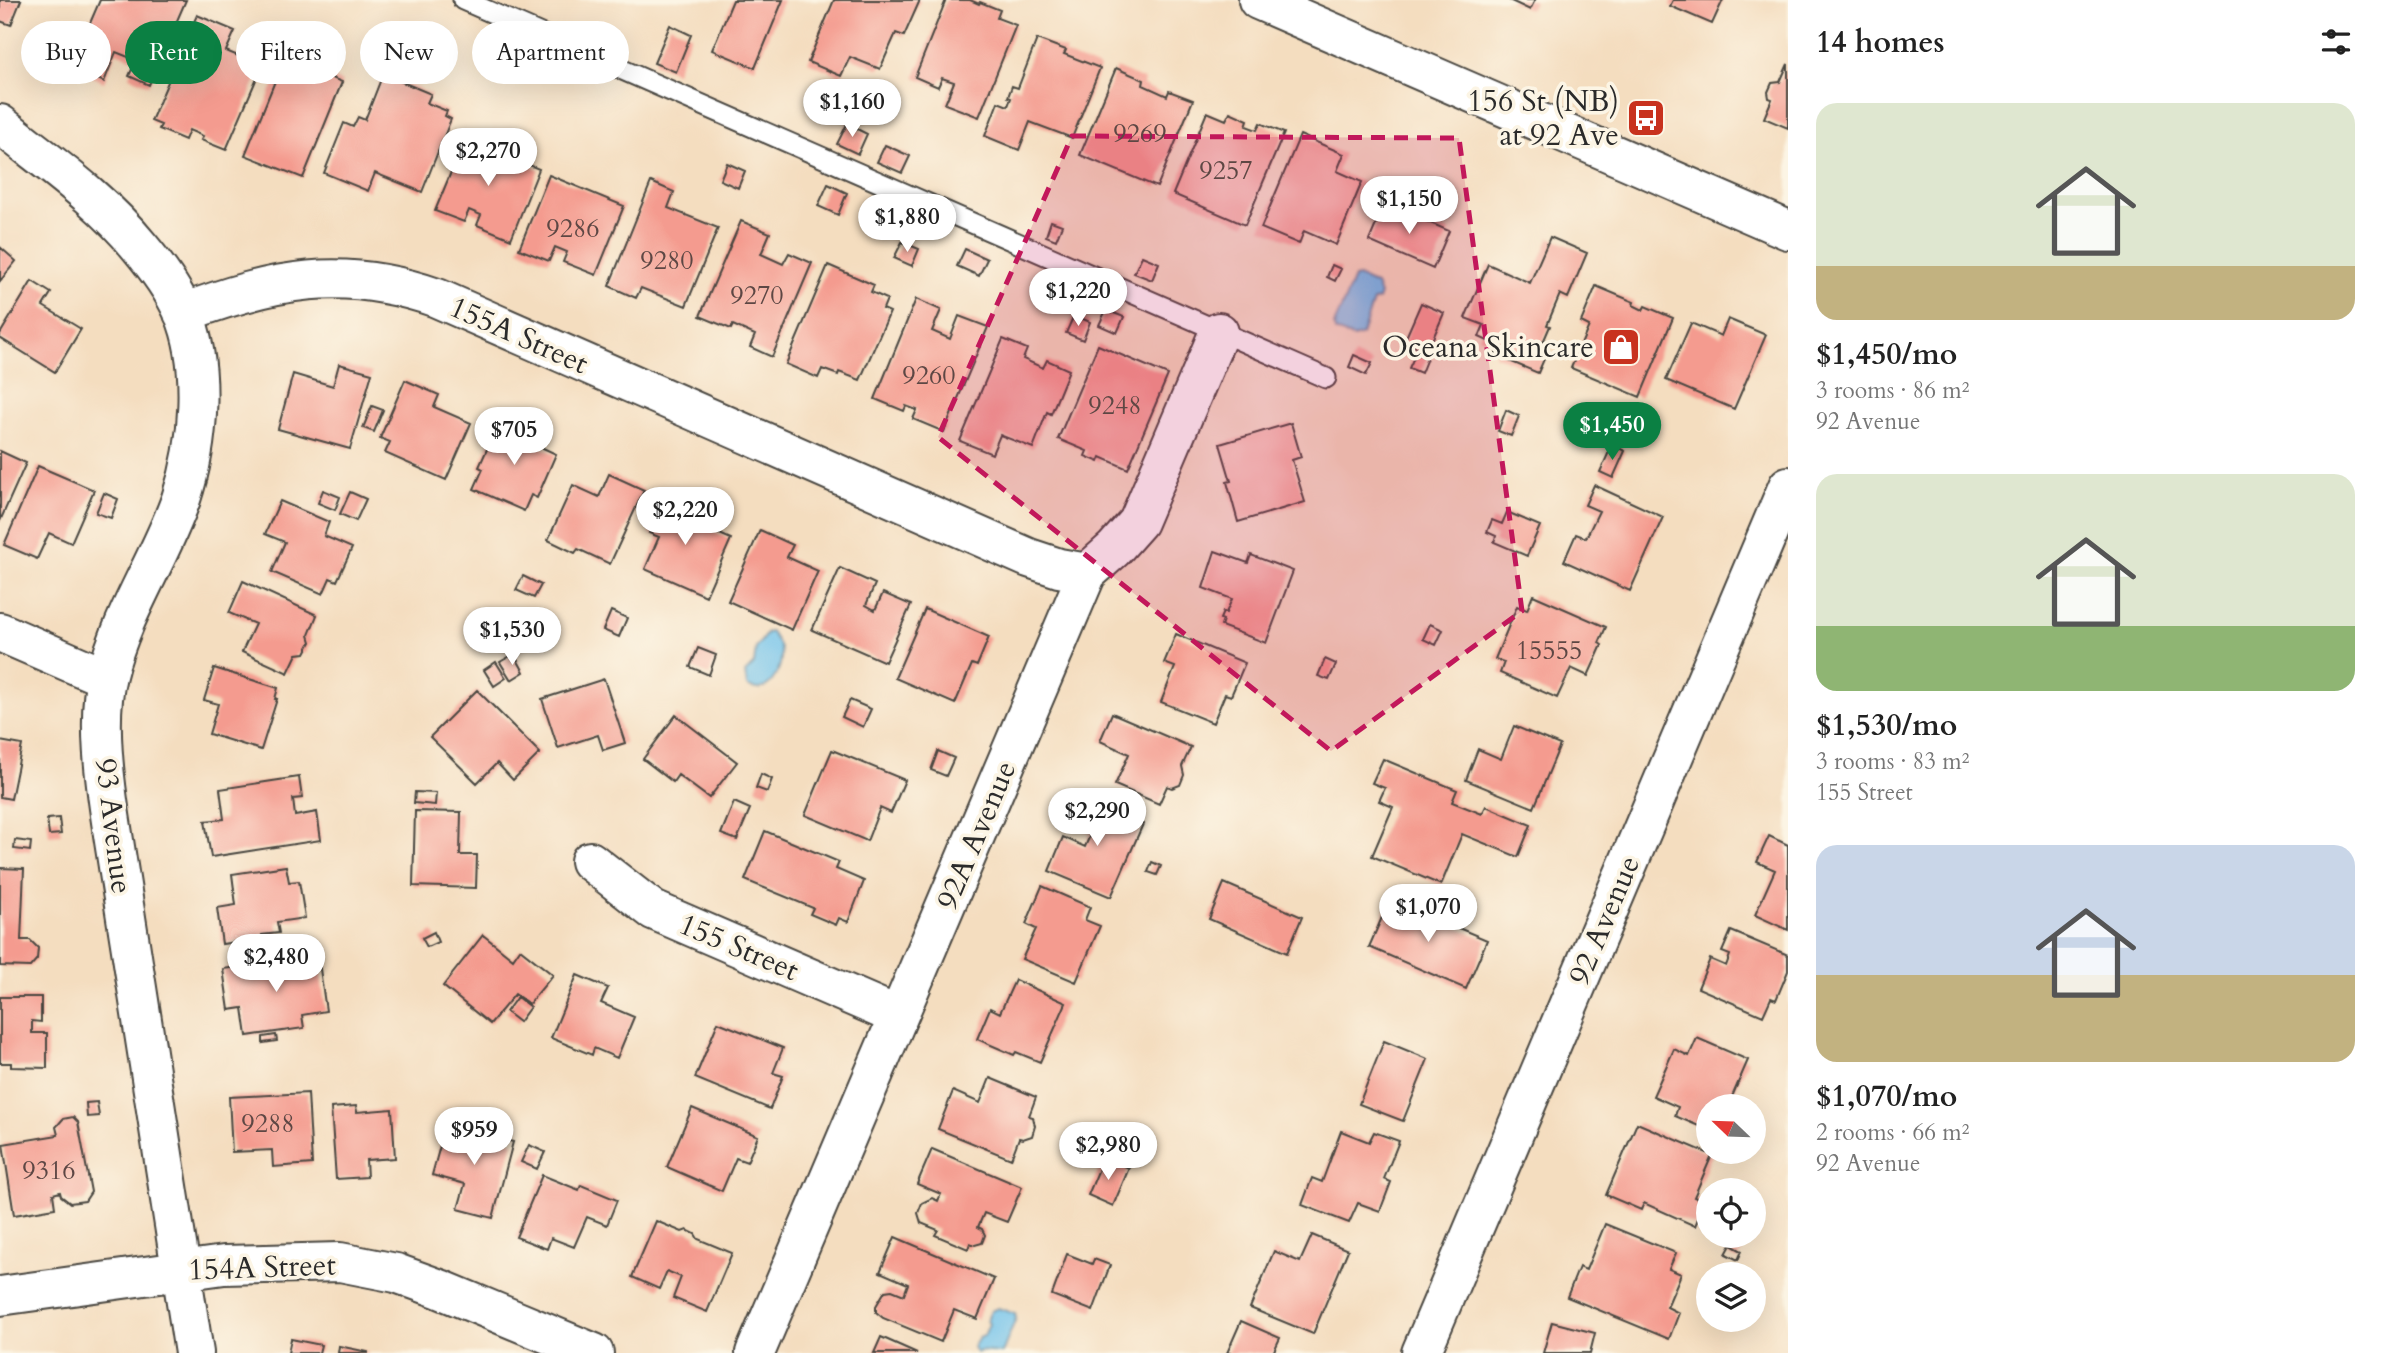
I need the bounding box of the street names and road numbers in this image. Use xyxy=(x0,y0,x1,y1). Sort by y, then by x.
street label: 155A Street xyxy=(443,287,595,384)
street label: 92A Avenue xyxy=(927,755,1026,916)
street label: 93 Avenue xyxy=(85,756,142,896)
street label: 92 Avenue xyxy=(1559,850,1650,991)
street label: 155 Street xyxy=(673,904,805,991)
street label: 154A Street xyxy=(188,1244,337,1291)

